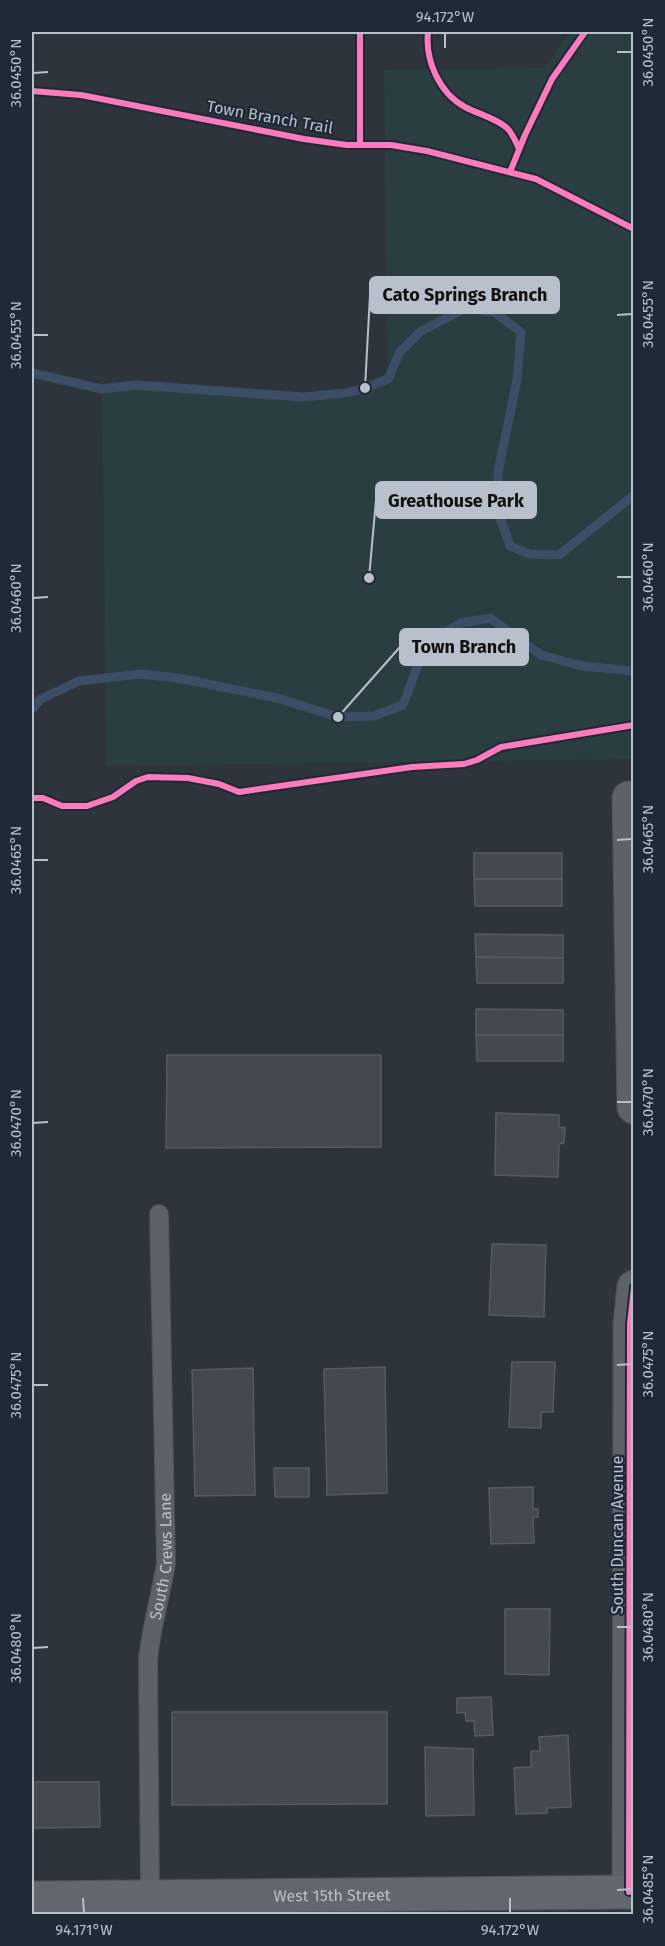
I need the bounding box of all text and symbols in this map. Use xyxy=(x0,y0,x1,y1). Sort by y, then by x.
text: 94.172°W xyxy=(416,8,475,26)
text: 36.0450°N xyxy=(639,17,657,87)
text: 36.0450°N xyxy=(7,38,25,108)
street label: Town Branch Trail xyxy=(205,97,335,138)
callout: Cato Springs Branch xyxy=(370,277,559,313)
text: 36.0455°N xyxy=(639,280,657,348)
text: Cato Springs Branch xyxy=(383,284,547,306)
text: 36.0455°N xyxy=(7,301,25,369)
callout: Greathouse Park xyxy=(376,482,536,518)
text: Greathouse Park xyxy=(388,490,525,512)
text: 36.0460°N xyxy=(639,542,657,612)
text: 36.0460°N xyxy=(7,563,25,633)
callout: Town Branch xyxy=(400,629,528,665)
text: Town Branch xyxy=(412,636,516,658)
text: 36.0465°N xyxy=(639,805,657,873)
text: 36.0465°N xyxy=(7,826,25,894)
text: 36.0470°N xyxy=(639,1068,657,1136)
text: 36.0470°N xyxy=(7,1089,25,1157)
text: 36.0475°N xyxy=(639,1331,657,1397)
text: 36.0475°N xyxy=(7,1352,25,1418)
street label: South Duncan Avenue xyxy=(608,1456,627,1614)
street label: South Crews Lane xyxy=(145,1493,176,1621)
text: 36.0480°N xyxy=(639,1592,657,1662)
text: 36.0480°N xyxy=(7,1613,25,1683)
text: 36.0485°N xyxy=(639,1855,657,1923)
street label: West 15th Street xyxy=(273,1885,391,1905)
text: 94.171°W xyxy=(55,1921,113,1939)
text: 94.172°W xyxy=(481,1921,540,1939)

